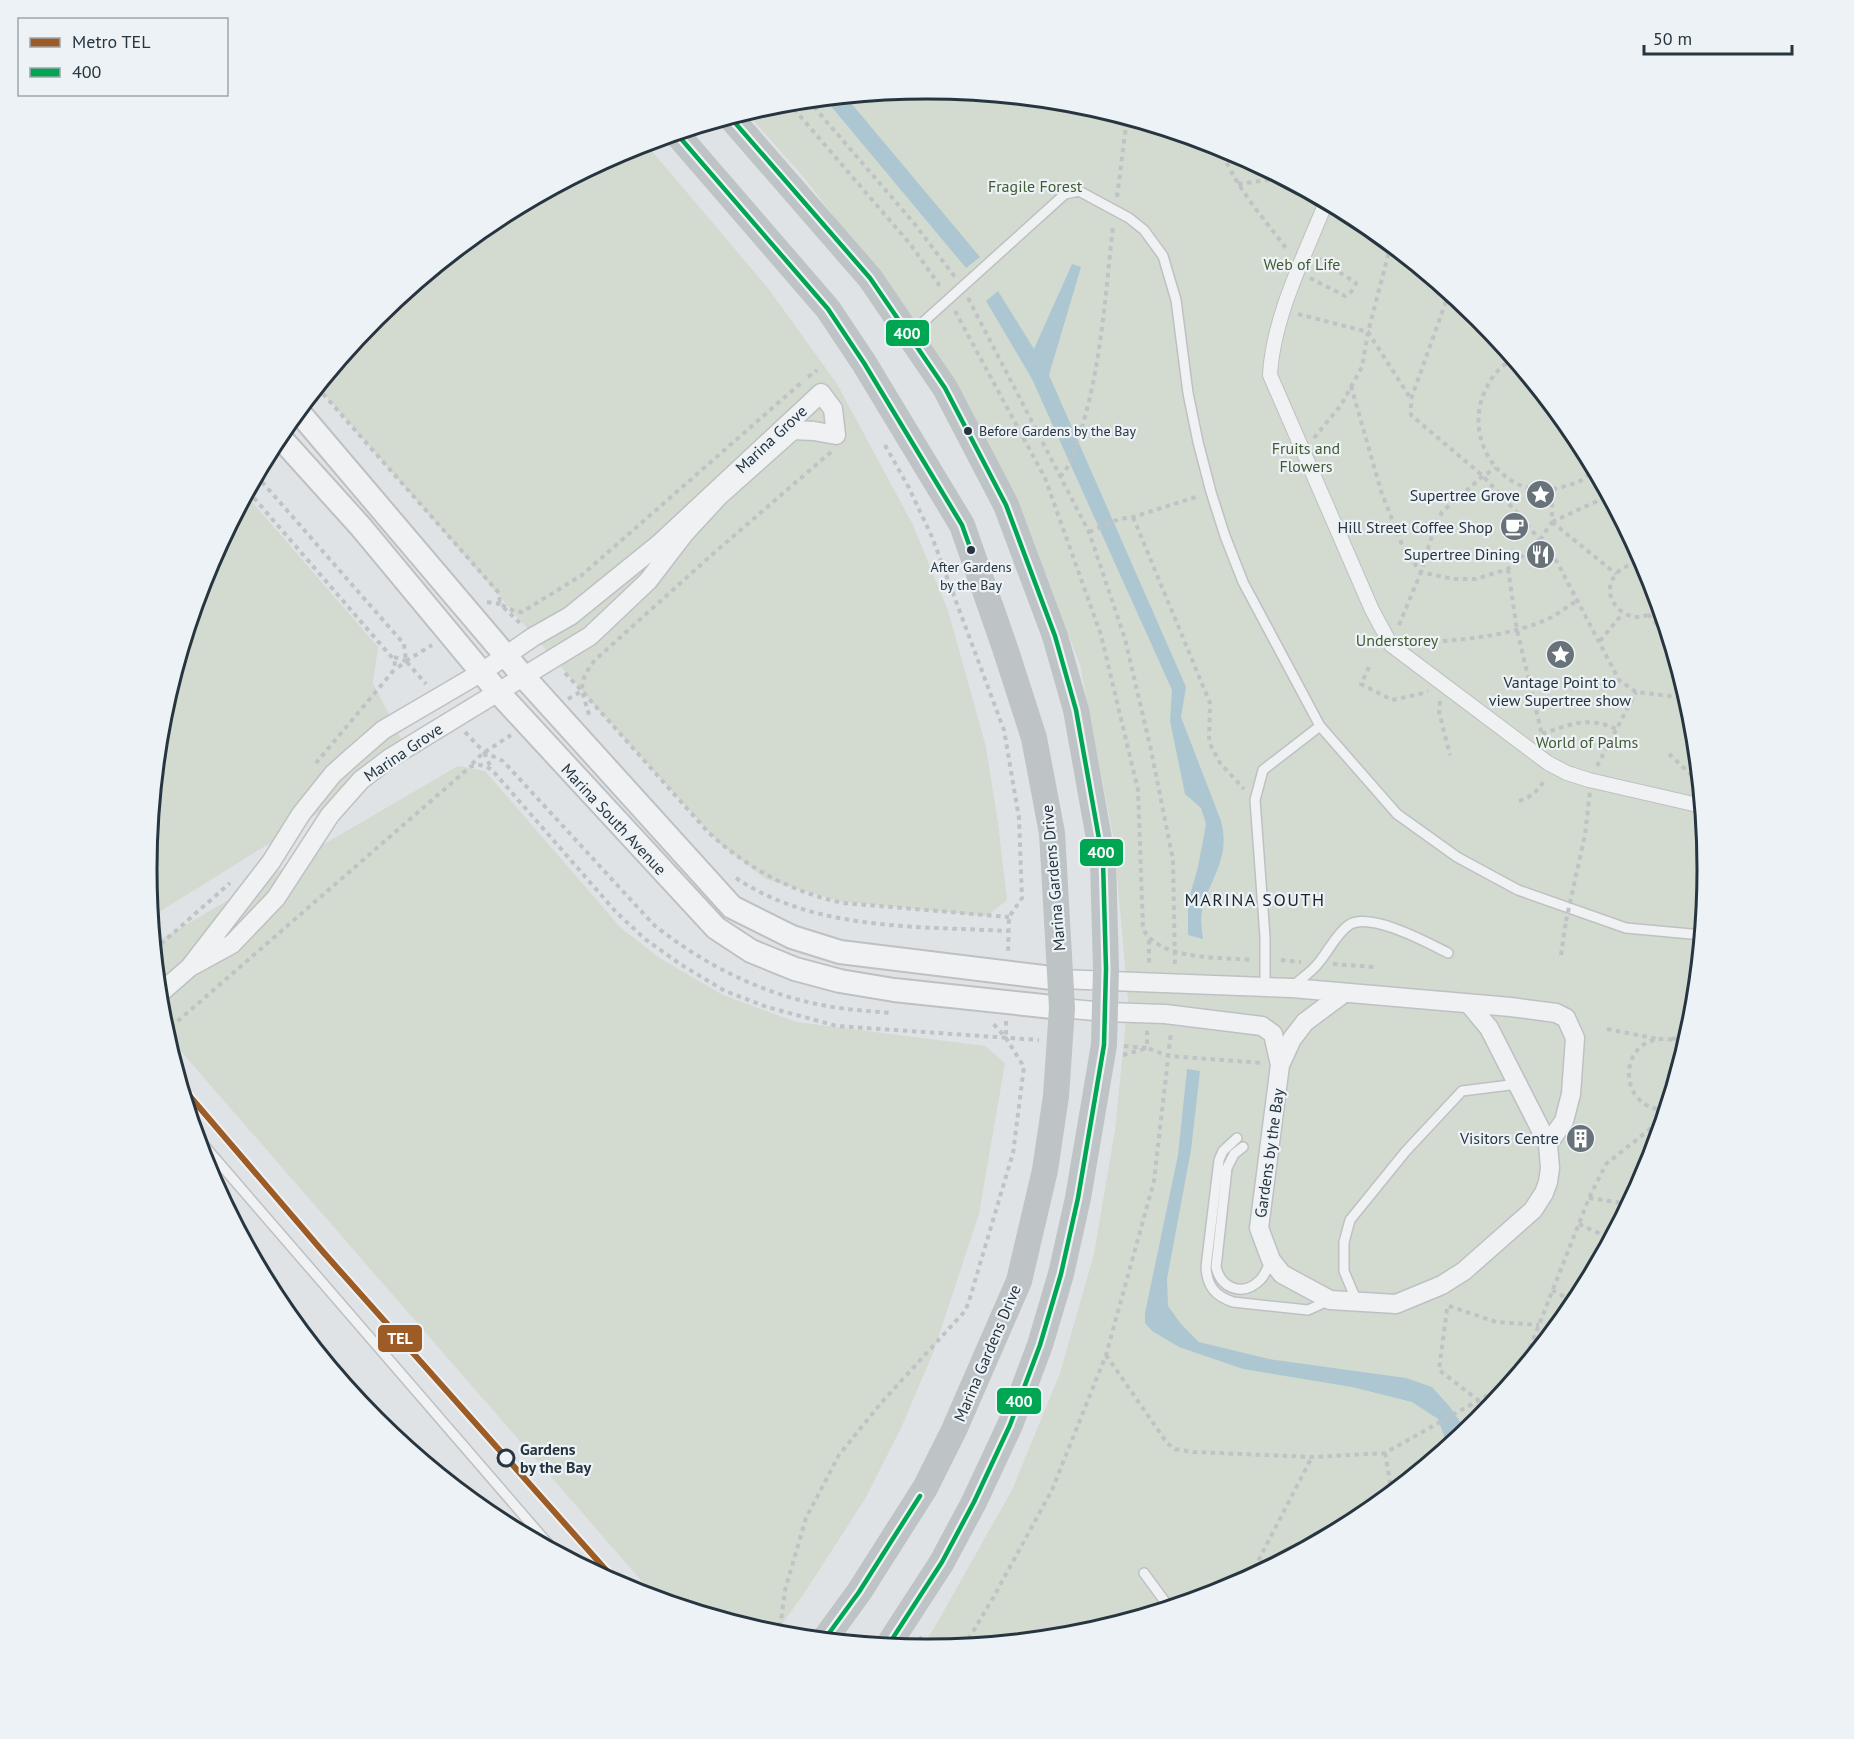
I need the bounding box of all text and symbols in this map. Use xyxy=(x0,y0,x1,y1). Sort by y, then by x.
legend xyxy=(18,18,228,96)
scale bar xyxy=(1644,18,1792,56)
text: 50 m xyxy=(1653,27,1692,50)
text: Metro TEL xyxy=(72,30,150,53)
text: 400 xyxy=(72,60,102,83)
park label: Fragile Forest xyxy=(988,176,1083,196)
park label: Web of Life xyxy=(1264,254,1341,274)
line badge: 400 xyxy=(885,319,930,347)
text: 400 xyxy=(893,323,921,343)
street label: Marina Grove xyxy=(731,401,811,477)
place label: Before Gardens by the Bay xyxy=(979,422,1136,440)
marker: Before Gardens by the Bay xyxy=(962,425,974,437)
park label: Fruits and Flowers xyxy=(1272,438,1340,476)
place icon: Supertree Grove xyxy=(1525,479,1557,511)
place label: Supertree Grove xyxy=(1410,485,1520,505)
cafe icon: Hill Street Coffee Shop xyxy=(1498,511,1530,543)
place label: Hill Street Coffee Shop xyxy=(1337,517,1493,537)
restaurant icon: Supertree Dining xyxy=(1525,538,1557,570)
marker: After Gardens by the Bay xyxy=(965,544,977,556)
place label: Supertree Dining xyxy=(1404,544,1520,564)
place label: After Gardens by the Bay xyxy=(930,558,1012,594)
park label: Understorey xyxy=(1356,630,1439,650)
place icon: Vantage Point to view Supertree show xyxy=(1544,638,1576,670)
place label: Vantage Point to view Supertree show xyxy=(1489,672,1631,710)
street label: Marina Grove xyxy=(360,718,446,786)
park label: World of Palms xyxy=(1536,732,1639,752)
street label: Marina South Avenue xyxy=(557,759,671,879)
street label: Marina Gardens Drive xyxy=(1037,804,1069,952)
line badge: 400 xyxy=(1079,838,1124,867)
text: 400 xyxy=(1087,842,1115,862)
district label: MARINA SOUTH xyxy=(1184,888,1326,911)
street label: Gardens by the Bay xyxy=(1250,1086,1288,1219)
building icon: Visitors Centre xyxy=(1564,1122,1596,1154)
place label: Visitors Centre xyxy=(1459,1128,1559,1148)
street label: Marina Gardens Drive xyxy=(949,1282,1025,1424)
line badge: TEL xyxy=(377,1324,423,1353)
text: TEL xyxy=(387,1328,414,1348)
line badge: 400 xyxy=(996,1387,1042,1415)
text: 400 xyxy=(1005,1391,1033,1411)
place label: Gardens by the Bay xyxy=(520,1439,591,1477)
marker: Gardens by the Bay xyxy=(497,1449,515,1467)

